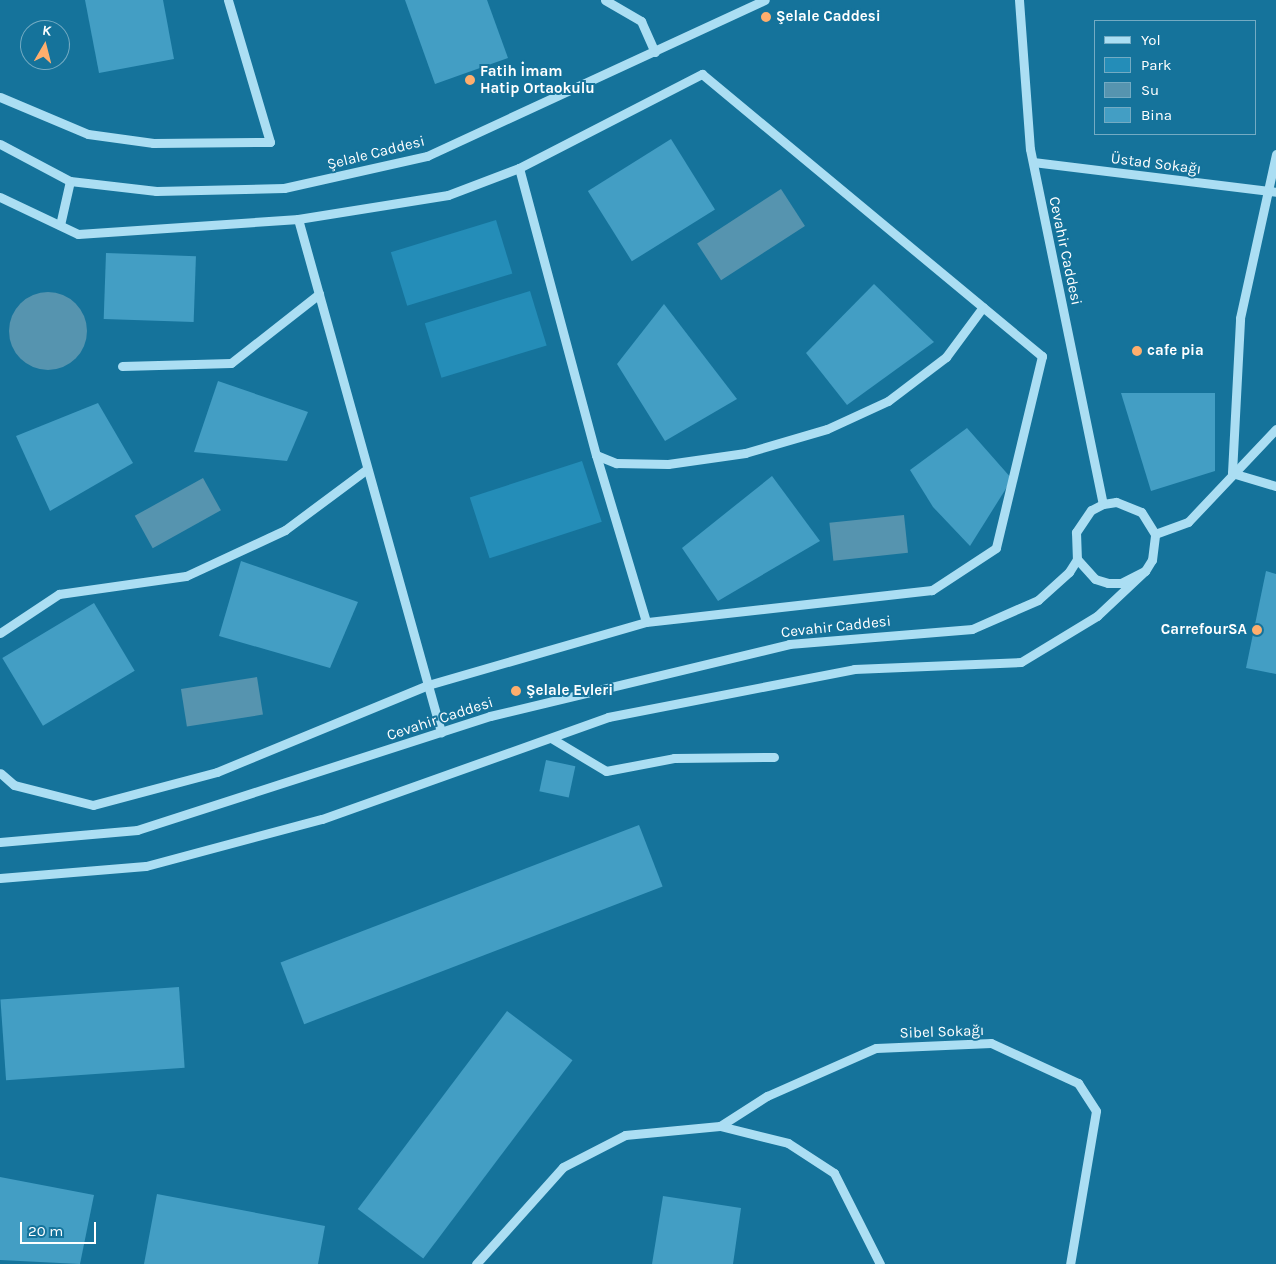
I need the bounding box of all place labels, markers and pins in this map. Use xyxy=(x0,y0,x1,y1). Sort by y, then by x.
place label: Şelale Caddesi xyxy=(776,8,881,26)
marker: Şelale Caddesi xyxy=(760,11,772,23)
place label: Fatih İmam Hatip Ortaokulu xyxy=(480,62,595,97)
marker: Fatih İmam Hatip Ortaokulu xyxy=(464,74,476,86)
place label: cafe pia xyxy=(1147,342,1204,360)
marker: cafe pia xyxy=(1131,345,1143,357)
place label: CarrefourSA xyxy=(1161,621,1247,639)
marker: CarrefourSA xyxy=(1251,624,1263,636)
place label: Şelale Evleri xyxy=(526,682,613,700)
marker: Şelale Evleri xyxy=(510,685,522,697)

